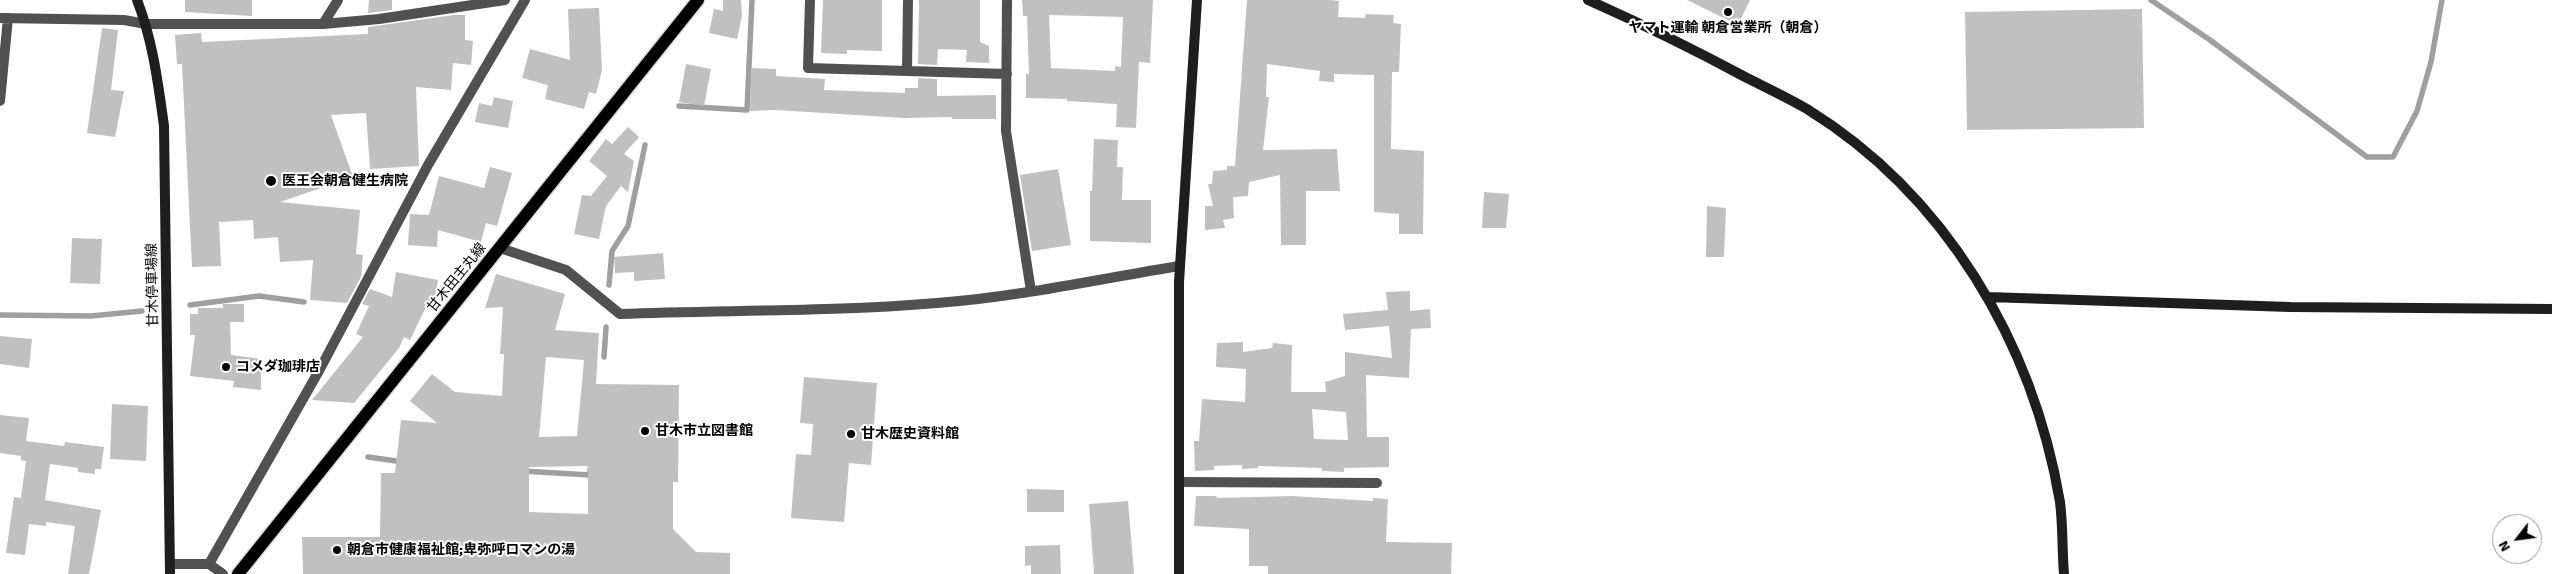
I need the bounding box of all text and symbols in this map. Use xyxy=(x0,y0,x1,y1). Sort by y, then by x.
marker: ヤマト運輸 朝倉営業所（朝倉） xyxy=(1722,6,1734,18)
place label: ヤマト運輸 朝倉営業所（朝倉） xyxy=(1628,20,1828,36)
place label: 医王会朝倉健生病院 xyxy=(282,173,408,189)
marker: 医王会朝倉健生病院 xyxy=(264,174,278,188)
street label: 甘木田主丸線 xyxy=(424,240,490,316)
street label: 甘木停車場線 xyxy=(144,243,162,327)
place label: コメダ珈琲店 xyxy=(236,359,320,375)
marker: コメダ珈琲店 xyxy=(220,361,232,373)
place label: 甘木市立図書館 xyxy=(655,423,753,439)
marker: 甘木市立図書館 xyxy=(639,425,651,437)
place label: 甘木歴史資料館 xyxy=(861,426,959,442)
marker: 甘木歴史資料館 xyxy=(845,428,857,440)
north arrow xyxy=(2492,514,2542,564)
text: N xyxy=(2495,538,2514,555)
place label: 朝倉市健康福祉館;卑弥呼ロマンの湯 xyxy=(347,542,575,558)
marker: 朝倉市健康福祉館;卑弥呼ロマンの湯 xyxy=(331,544,343,556)

